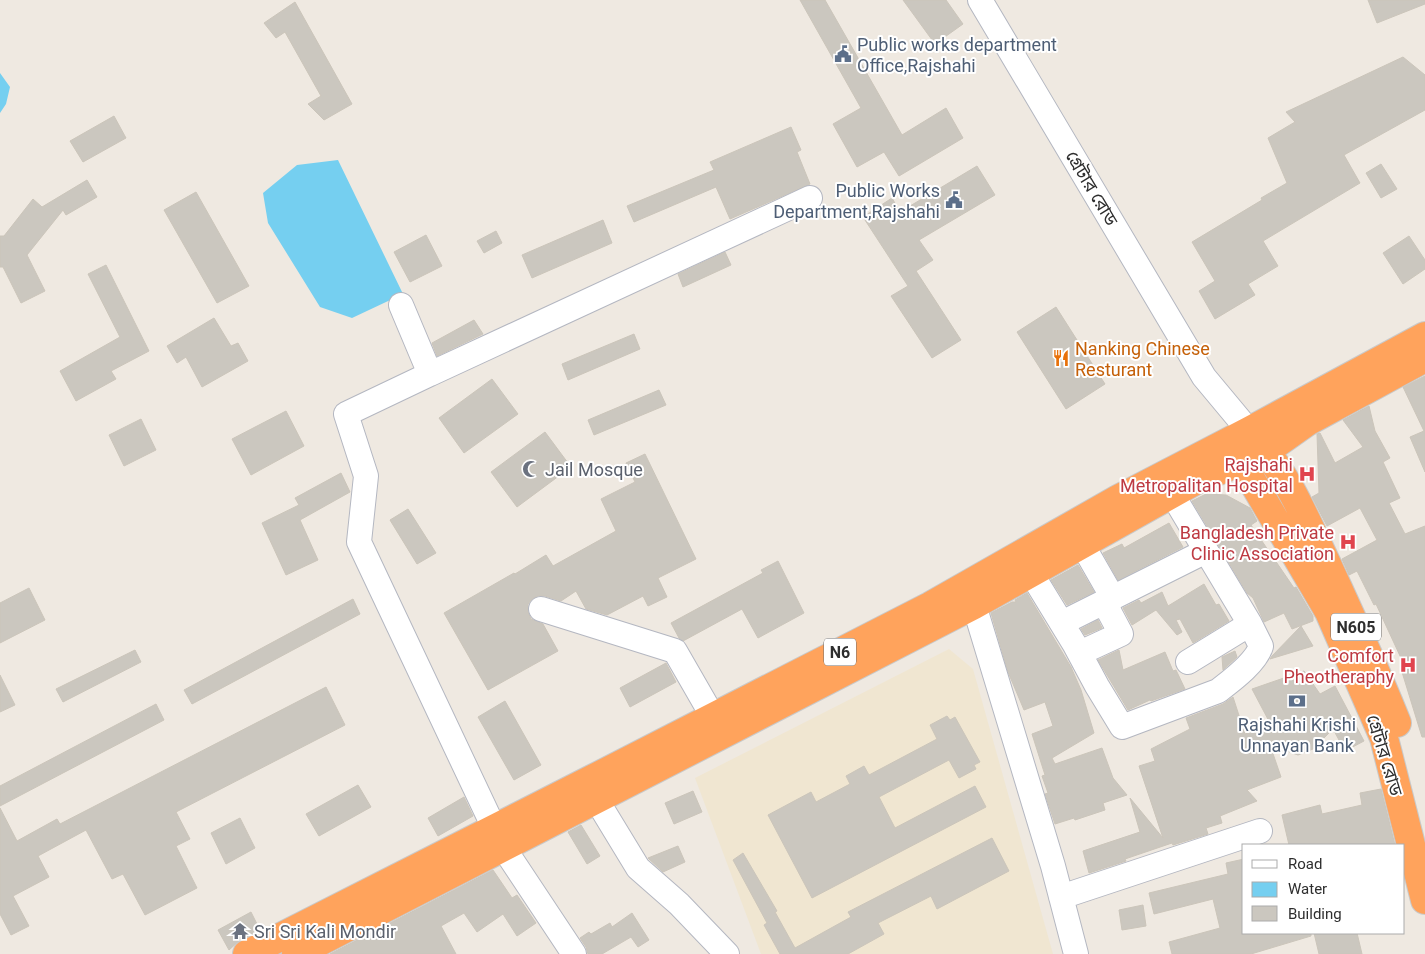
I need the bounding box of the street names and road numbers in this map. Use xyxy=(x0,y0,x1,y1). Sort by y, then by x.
street label: গ্রেটার রোড xyxy=(1061,147,1123,229)
road number: N605 xyxy=(1331,614,1381,640)
road number: N6 xyxy=(824,638,856,666)
street label: গ্রেটার রোড xyxy=(1363,712,1407,798)

